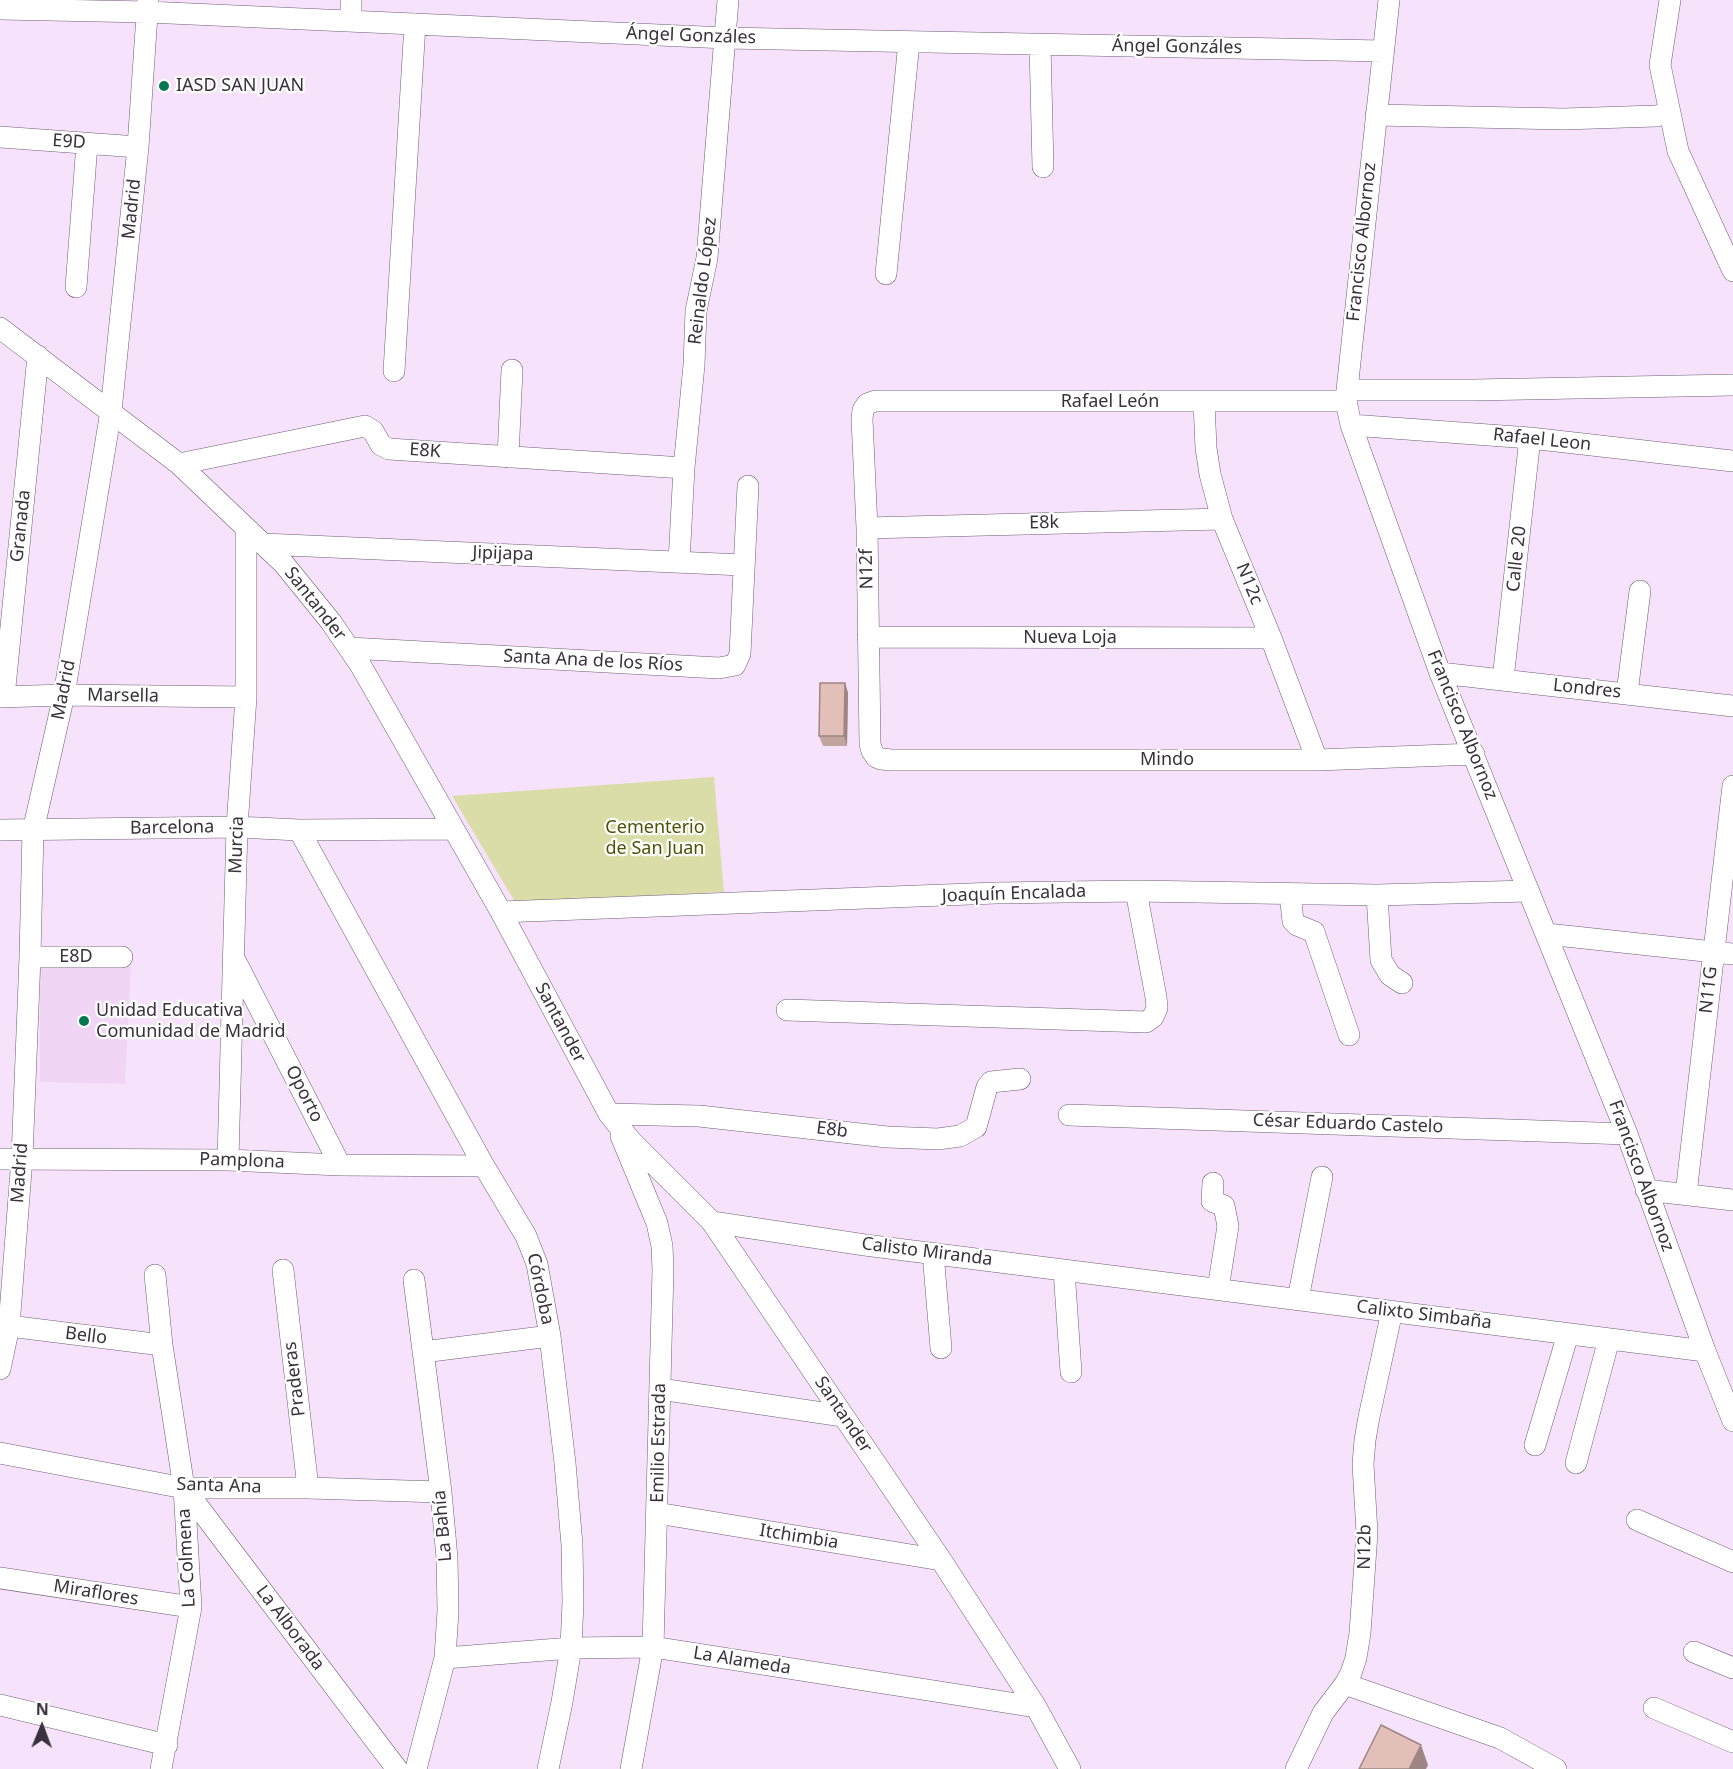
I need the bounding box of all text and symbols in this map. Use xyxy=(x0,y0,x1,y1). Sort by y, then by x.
street label: Ángel Gonzáles xyxy=(626,23,756,49)
street label: Ángel Gonzáles xyxy=(1112,35,1242,59)
place label: IASD SAN JUAN xyxy=(176,75,304,97)
marker: IASD SAN JUAN xyxy=(157,79,171,93)
street label: E9D xyxy=(52,130,86,154)
street label: Francisco Albornoz xyxy=(1343,162,1381,322)
street label: Madrid xyxy=(118,178,146,240)
street label: Reinaldo López xyxy=(684,216,722,346)
street label: Rafael León xyxy=(1061,391,1159,413)
street label: Rafael Leon xyxy=(1492,424,1592,456)
street label: E8K xyxy=(409,439,441,463)
street label: Granada xyxy=(6,489,36,563)
street label: E8k xyxy=(1029,512,1059,534)
street label: Calle 20 xyxy=(1503,525,1531,593)
street label: Jipijapa xyxy=(472,542,534,566)
street label: N12f xyxy=(856,549,878,589)
street label: N12c xyxy=(1231,560,1267,608)
street label: Santander xyxy=(280,563,350,645)
street label: Nueva Loja xyxy=(1023,627,1117,649)
street label: Santa Ana de los Ríos xyxy=(503,646,683,676)
street label: Francisco Albornoz xyxy=(1422,647,1502,803)
street label: Madrid xyxy=(48,658,80,722)
street label: Londres xyxy=(1552,675,1622,703)
street label: Marsella xyxy=(87,685,159,707)
street label: Mindo xyxy=(1140,749,1194,771)
street label: Barcelona xyxy=(130,816,214,840)
street label: Murcia xyxy=(225,816,249,874)
park label: Cementerio de San Juan xyxy=(605,817,705,860)
street label: Joaquín Encalada xyxy=(942,881,1086,907)
street label: E8D xyxy=(59,946,93,968)
street label: N11G xyxy=(1696,965,1722,1015)
street label: Santander xyxy=(530,979,590,1067)
place label: Unidad Educativa Comunidad de Madrid xyxy=(96,1000,285,1042)
marker: Unidad Educativa Comunidad de Madrid xyxy=(77,1014,91,1028)
street label: Oporto xyxy=(281,1062,327,1126)
street label: Francisco Albornoz xyxy=(1604,1097,1678,1255)
street label: César Eduardo Castelo xyxy=(1252,1110,1444,1138)
street label: E8b xyxy=(815,1117,849,1143)
street label: Madrid xyxy=(7,1142,33,1204)
street label: Pamplona xyxy=(199,1149,285,1173)
street label: Calisto Miranda xyxy=(860,1233,994,1271)
street label: Córdoba xyxy=(522,1251,558,1327)
street label: Calixto Simbaña xyxy=(1355,1296,1493,1334)
street label: Bello xyxy=(64,1323,108,1349)
street label: Praderas xyxy=(280,1340,310,1418)
street label: Santander xyxy=(810,1373,876,1457)
street label: Emilio Estrada xyxy=(647,1383,671,1503)
street label: Santa Ana xyxy=(176,1474,262,1498)
street label: La Bahía xyxy=(429,1489,457,1563)
street label: La Colmena xyxy=(174,1508,200,1608)
street label: Itchimbia xyxy=(758,1520,840,1554)
street label: N12b xyxy=(1354,1524,1376,1570)
street label: Miraflores xyxy=(52,1576,140,1610)
street label: La Alborada xyxy=(251,1581,329,1675)
street label: La Alameda xyxy=(692,1643,792,1679)
north arrow xyxy=(12,1697,72,1757)
text: N xyxy=(36,1698,49,1720)

